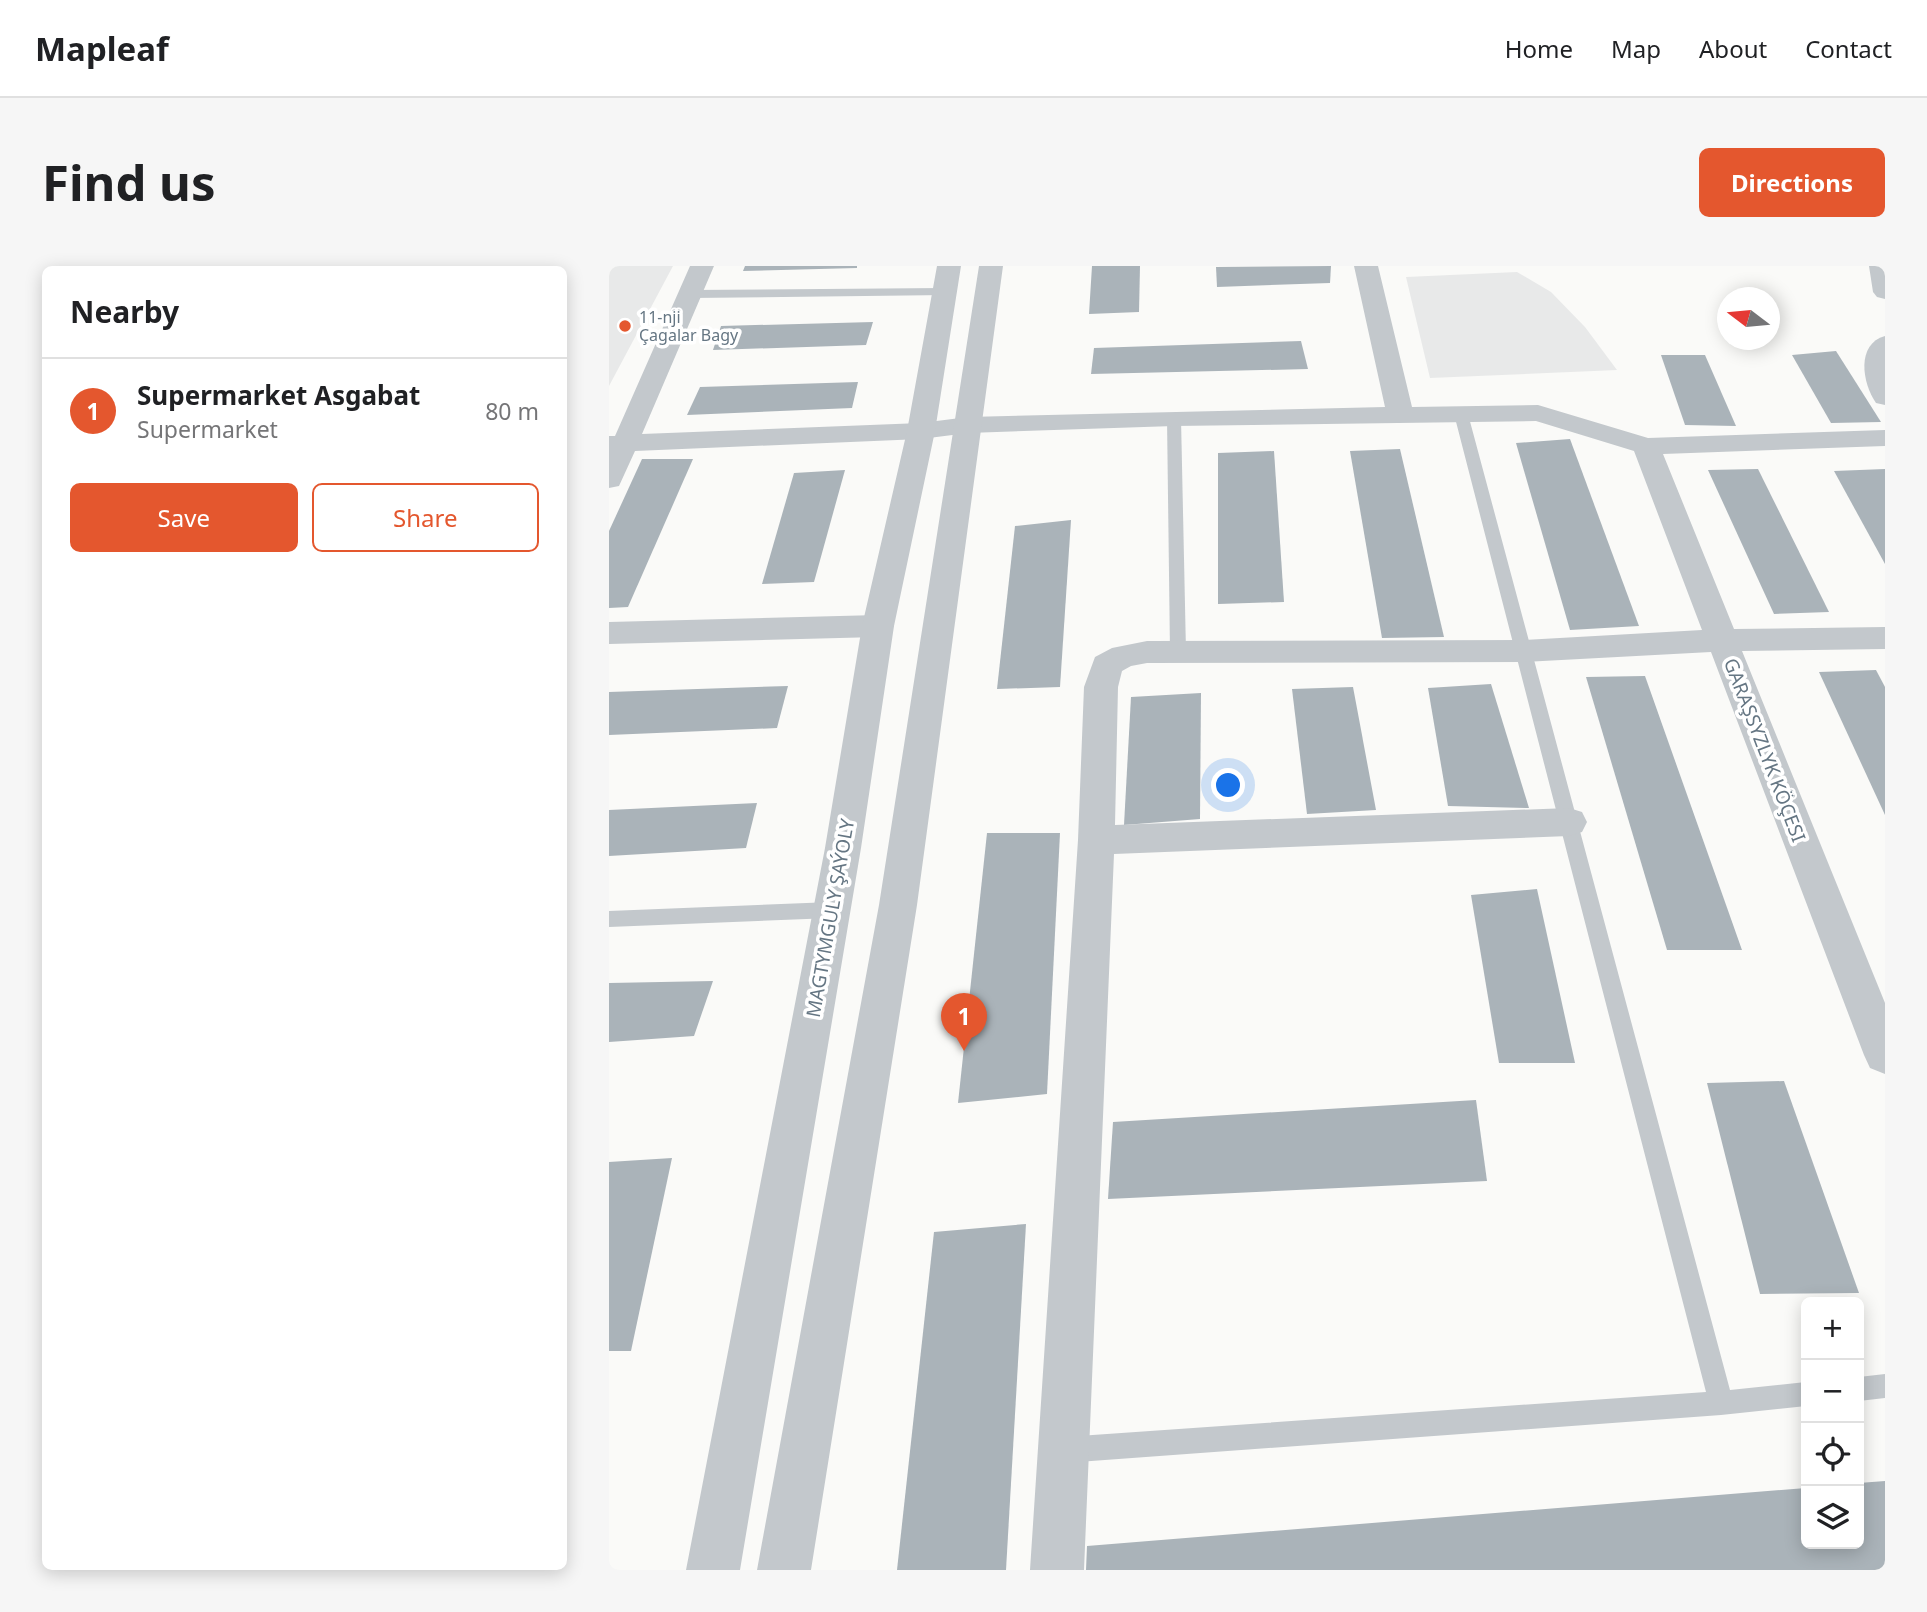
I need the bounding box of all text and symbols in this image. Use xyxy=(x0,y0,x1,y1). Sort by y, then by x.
text: Mapleaf xyxy=(35,26,169,71)
text: Home xyxy=(1505,32,1573,65)
text: Map xyxy=(1611,32,1661,65)
text: About xyxy=(1699,32,1767,65)
text: Contact xyxy=(1805,32,1892,65)
button: Directions xyxy=(1699,148,1885,217)
text: Find us xyxy=(42,149,216,215)
north arrow xyxy=(1717,287,1780,350)
text: Nearby xyxy=(70,291,179,332)
place label: 11-nji Çagalar Bagy xyxy=(639,306,739,346)
marker: 11-nji Çagalar Bagy xyxy=(617,318,633,334)
text: Supermarket Asgabat xyxy=(137,377,420,413)
text: 1 xyxy=(86,395,100,427)
text: 80 m xyxy=(485,395,539,427)
text: Supermarket xyxy=(137,413,278,445)
button: Save xyxy=(70,483,298,552)
button: Share xyxy=(312,483,539,552)
street label: GARAŞSYZLYK KÖÇESI xyxy=(1718,654,1812,846)
your location xyxy=(1211,768,1245,802)
street label: MAGTYMGULY ŞAÝOLY xyxy=(800,817,860,1019)
pin: 1 xyxy=(941,993,987,1051)
map controls xyxy=(1801,1297,1864,1549)
button: + xyxy=(1801,1297,1864,1360)
button: − xyxy=(1801,1360,1864,1423)
button: locate xyxy=(1801,1423,1864,1486)
button: layers xyxy=(1801,1486,1864,1549)

